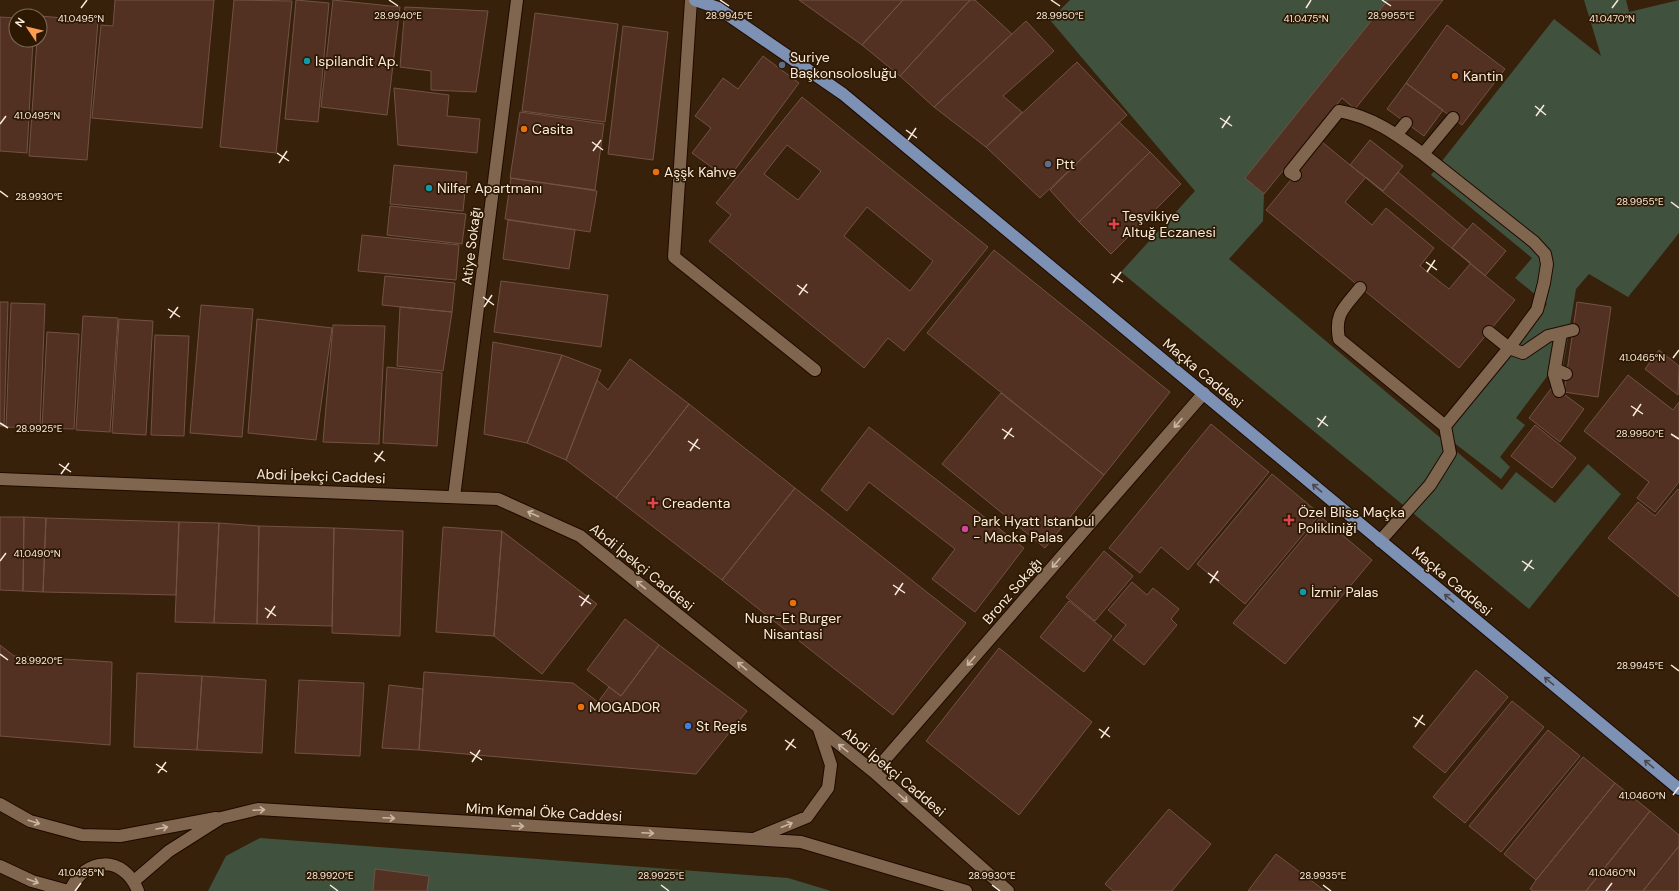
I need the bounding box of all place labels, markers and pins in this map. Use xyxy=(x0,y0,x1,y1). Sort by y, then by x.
place label: Suriye Başkonsolosluğu xyxy=(790,48,897,82)
place label: Ispilandit Ap. xyxy=(315,52,399,70)
marker: Ispilandit Ap. xyxy=(302,56,312,66)
marker: Suriye Başkonsolosluğu xyxy=(777,60,787,70)
place label: Kantin xyxy=(1463,67,1503,85)
marker: Kantin xyxy=(1450,71,1460,81)
place label: Casita xyxy=(532,120,573,138)
marker: Casita xyxy=(519,124,529,134)
place label: Ptt xyxy=(1056,155,1075,173)
marker: Ptt xyxy=(1043,159,1053,169)
place label: Aşşk Kahve xyxy=(664,163,737,181)
marker: Aşşk Kahve xyxy=(651,167,661,177)
place label: Nilfer Apartmanı xyxy=(437,179,542,197)
marker: Nilfer Apartmanı xyxy=(424,183,434,193)
place label: Teşvikiye Altuğ Eczanesi xyxy=(1122,207,1216,241)
marker: Teşvikiye Altuğ Eczanesi xyxy=(1109,219,1119,229)
place label: Creadenta xyxy=(662,494,730,512)
marker: Creadenta xyxy=(647,497,659,509)
place label: Özel Bliss Maçka Polikliniği xyxy=(1298,503,1405,537)
place label: Park Hyatt Istanbul - Macka Palas xyxy=(973,512,1094,546)
marker: Özel Bliss Maçka Polikliniği xyxy=(1283,514,1295,526)
marker: Park Hyatt Istanbul - Macka Palas xyxy=(960,524,970,534)
place label: İzmir Palas xyxy=(1311,583,1379,601)
marker: İzmir Palas xyxy=(1298,587,1308,597)
marker: Nusr-Et Burger Nisantasi xyxy=(788,598,798,608)
place label: Nusr-Et Burger Nisantasi xyxy=(745,609,841,643)
place label: MOGADOR xyxy=(589,698,660,716)
marker: MOGADOR xyxy=(576,702,586,712)
place label: St Regis xyxy=(696,717,747,735)
marker: St Regis xyxy=(683,721,693,731)

